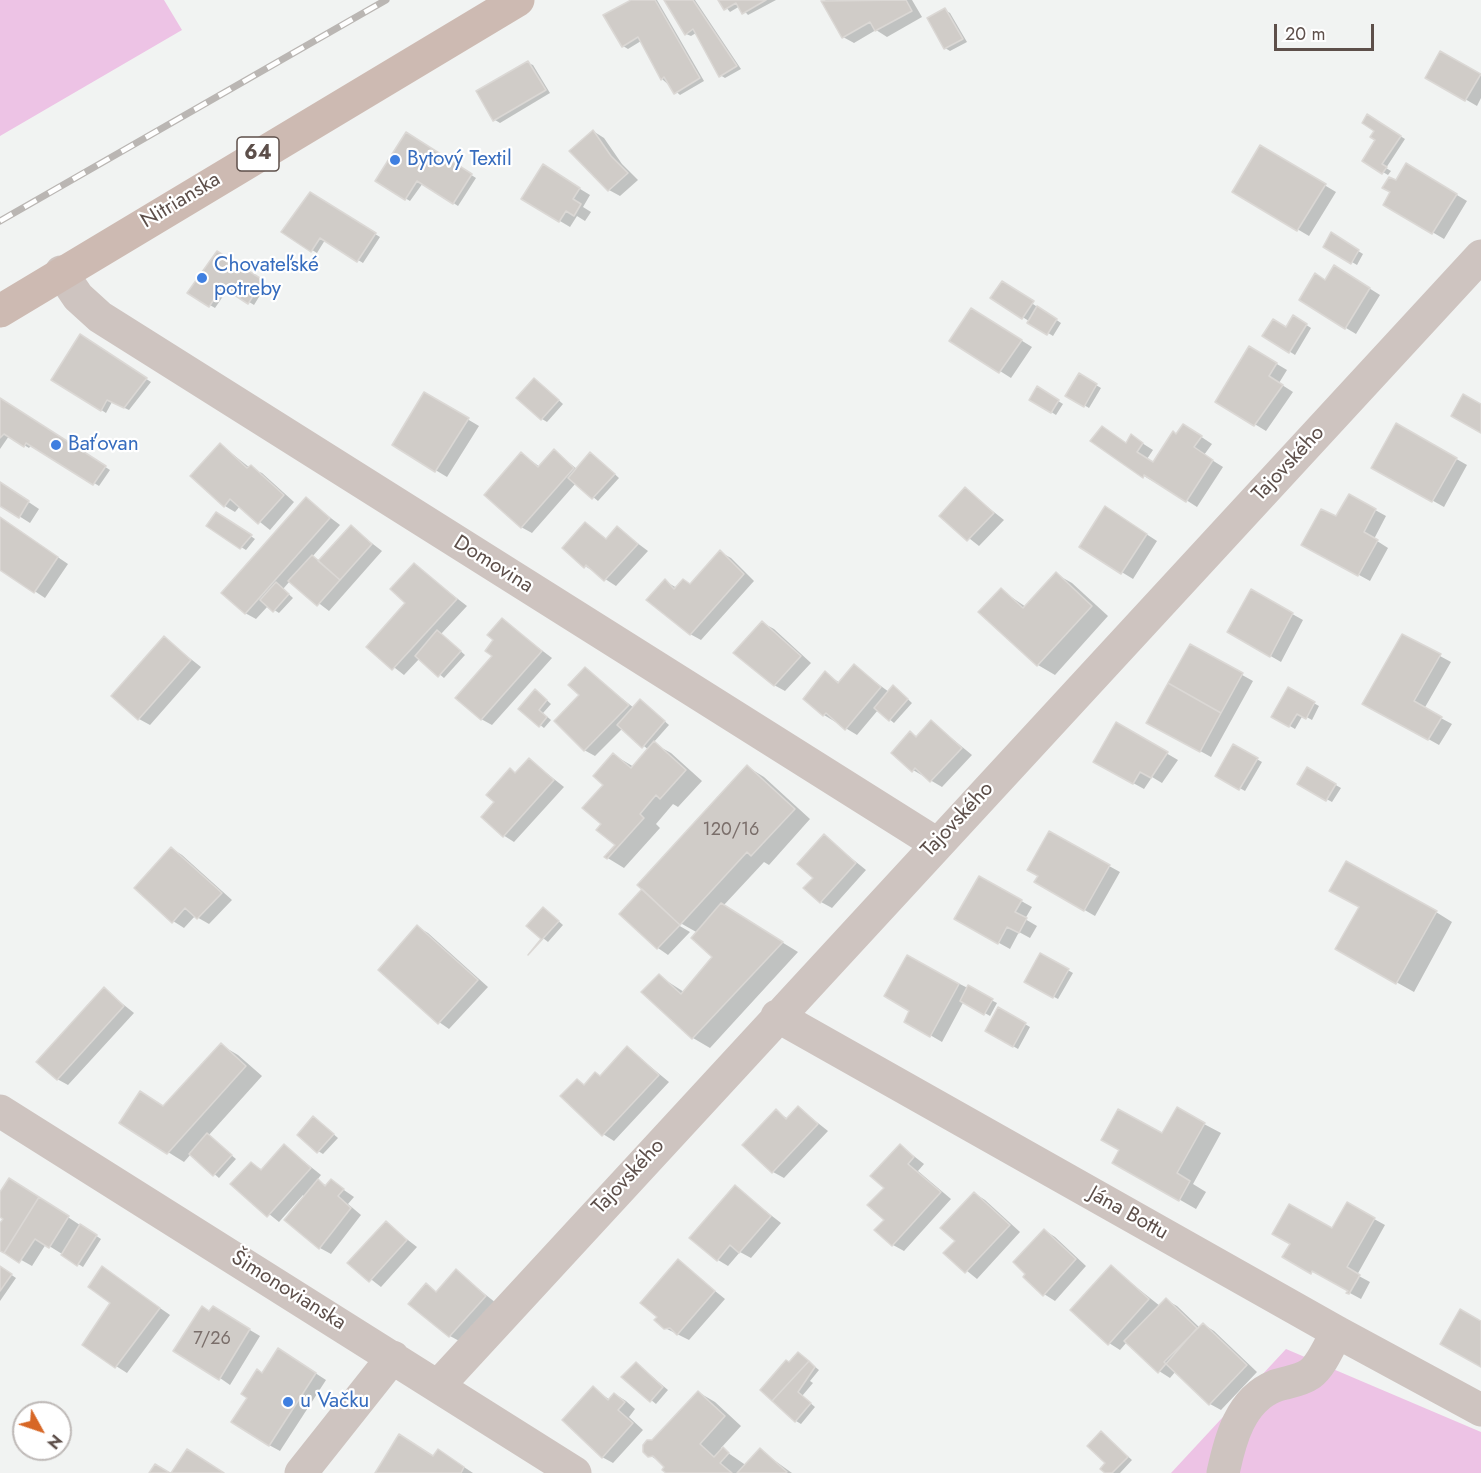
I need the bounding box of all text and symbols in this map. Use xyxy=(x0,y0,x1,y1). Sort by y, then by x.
scale bar xyxy=(1277,12,1378,50)
text: 20 m xyxy=(1285,21,1325,47)
road number: 64 xyxy=(237,137,279,171)
place label: Bytový Textil xyxy=(407,147,512,173)
marker: Bytový Textil xyxy=(388,153,402,167)
street label: Nitrianska xyxy=(137,167,225,235)
place label: Chovateľské potreby xyxy=(214,253,319,303)
marker: Chovateľské potreby xyxy=(195,271,209,285)
street label: Tajovského xyxy=(1248,421,1330,507)
place label: Baťovan xyxy=(68,432,139,458)
marker: Baťovan xyxy=(49,438,63,452)
street label: Domovina xyxy=(449,531,537,599)
street label: Tajovského xyxy=(917,777,999,863)
house number: 120/16 xyxy=(703,820,759,842)
street label: Tajovského xyxy=(588,1134,670,1220)
street label: Jána Bottu xyxy=(1084,1182,1172,1246)
street label: Šimonovianska xyxy=(226,1246,350,1336)
house number: 7/26 xyxy=(193,1329,231,1351)
place label: u Vačku xyxy=(300,1389,369,1415)
marker: u Vačku xyxy=(281,1395,295,1409)
north arrow xyxy=(12,1401,72,1461)
text: N xyxy=(42,1429,68,1454)

